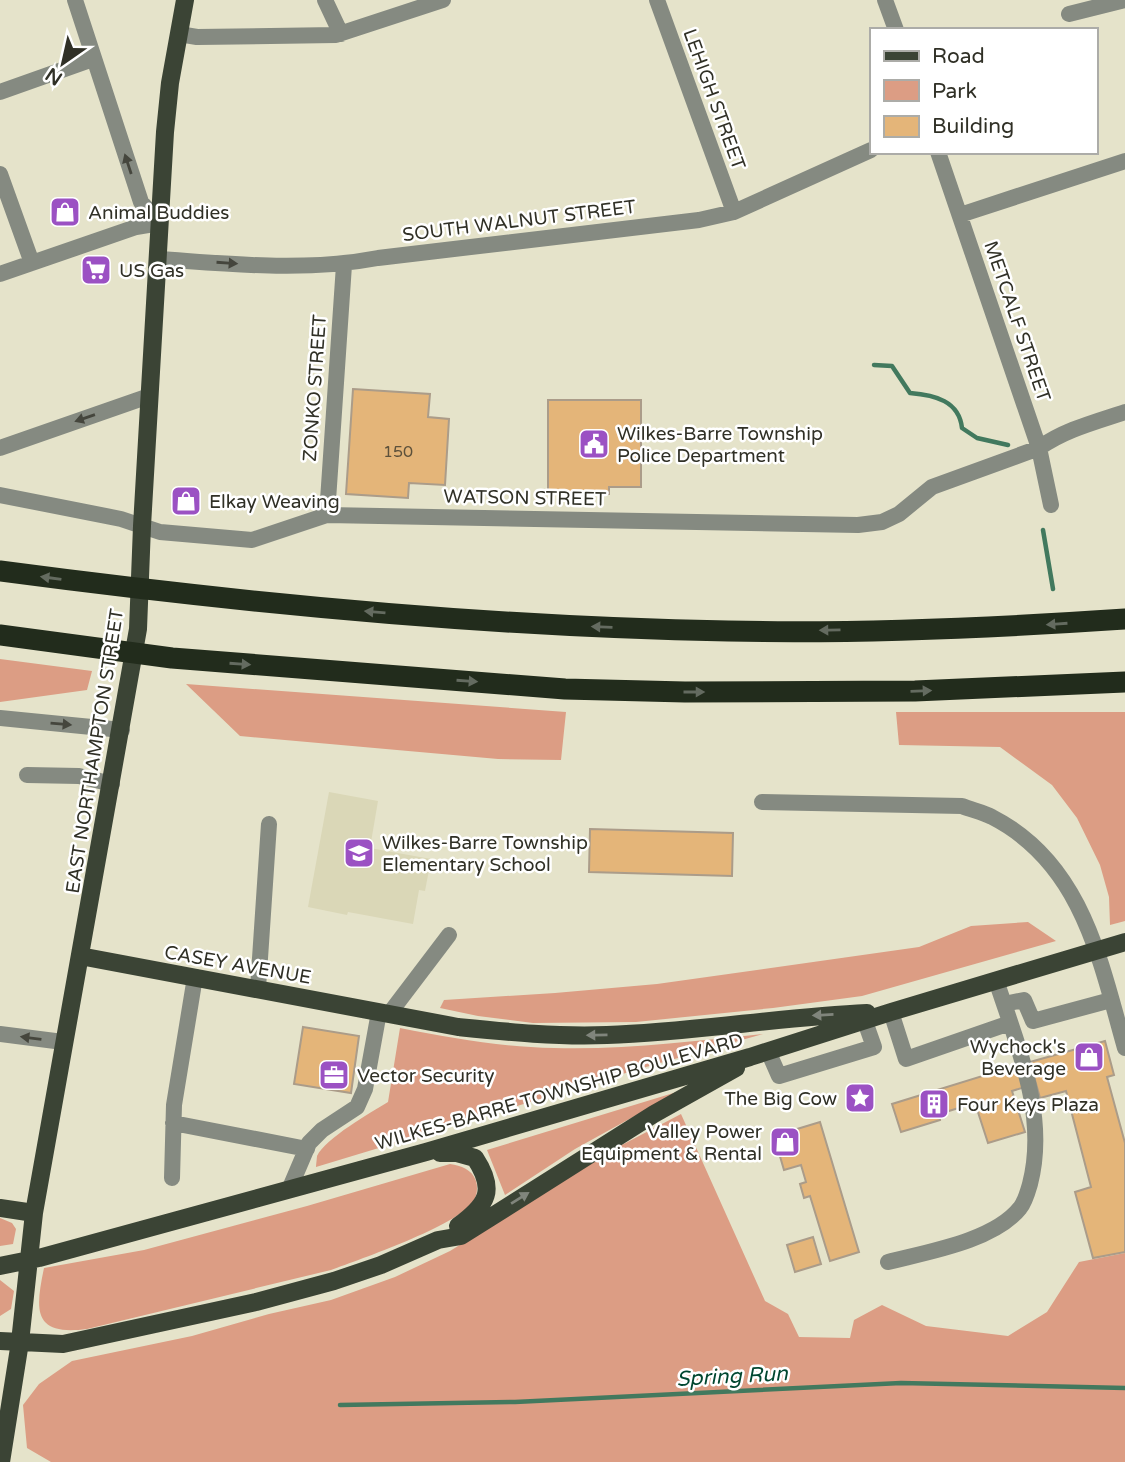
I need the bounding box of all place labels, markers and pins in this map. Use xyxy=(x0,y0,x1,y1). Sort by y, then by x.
shop icon: Animal Buddies xyxy=(48,195,82,229)
place label: Animal Buddies xyxy=(88,202,229,224)
supermarket icon: US Gas xyxy=(79,253,113,287)
place label: US Gas xyxy=(119,260,184,282)
place label: Wilkes-Barre Township Police Department xyxy=(617,423,823,467)
public building icon: Wilkes-Barre Township Police Department xyxy=(577,427,611,461)
shop icon: Elkay Weaving xyxy=(169,484,203,518)
place label: Elkay Weaving xyxy=(209,491,340,513)
place label: Wilkes-Barre Township Elementary School xyxy=(382,832,588,876)
school or university icon: Wilkes-Barre Township Elementary School xyxy=(342,836,376,870)
place label: Wychock's Beverage xyxy=(970,1036,1066,1080)
shop icon: Wychock's Beverage xyxy=(1072,1040,1106,1074)
office icon: Vector Security xyxy=(317,1058,351,1092)
place label: Vector Security xyxy=(357,1065,494,1087)
place icon: The Big Cow xyxy=(843,1081,877,1115)
building icon: Four Keys Plaza xyxy=(917,1087,951,1121)
place label: The Big Cow xyxy=(724,1088,837,1110)
place label: Four Keys Plaza xyxy=(957,1094,1099,1116)
place label: Valley Power Equipment & Rental xyxy=(581,1121,763,1165)
shop icon: Valley Power Equipment & Rental xyxy=(768,1125,802,1159)

